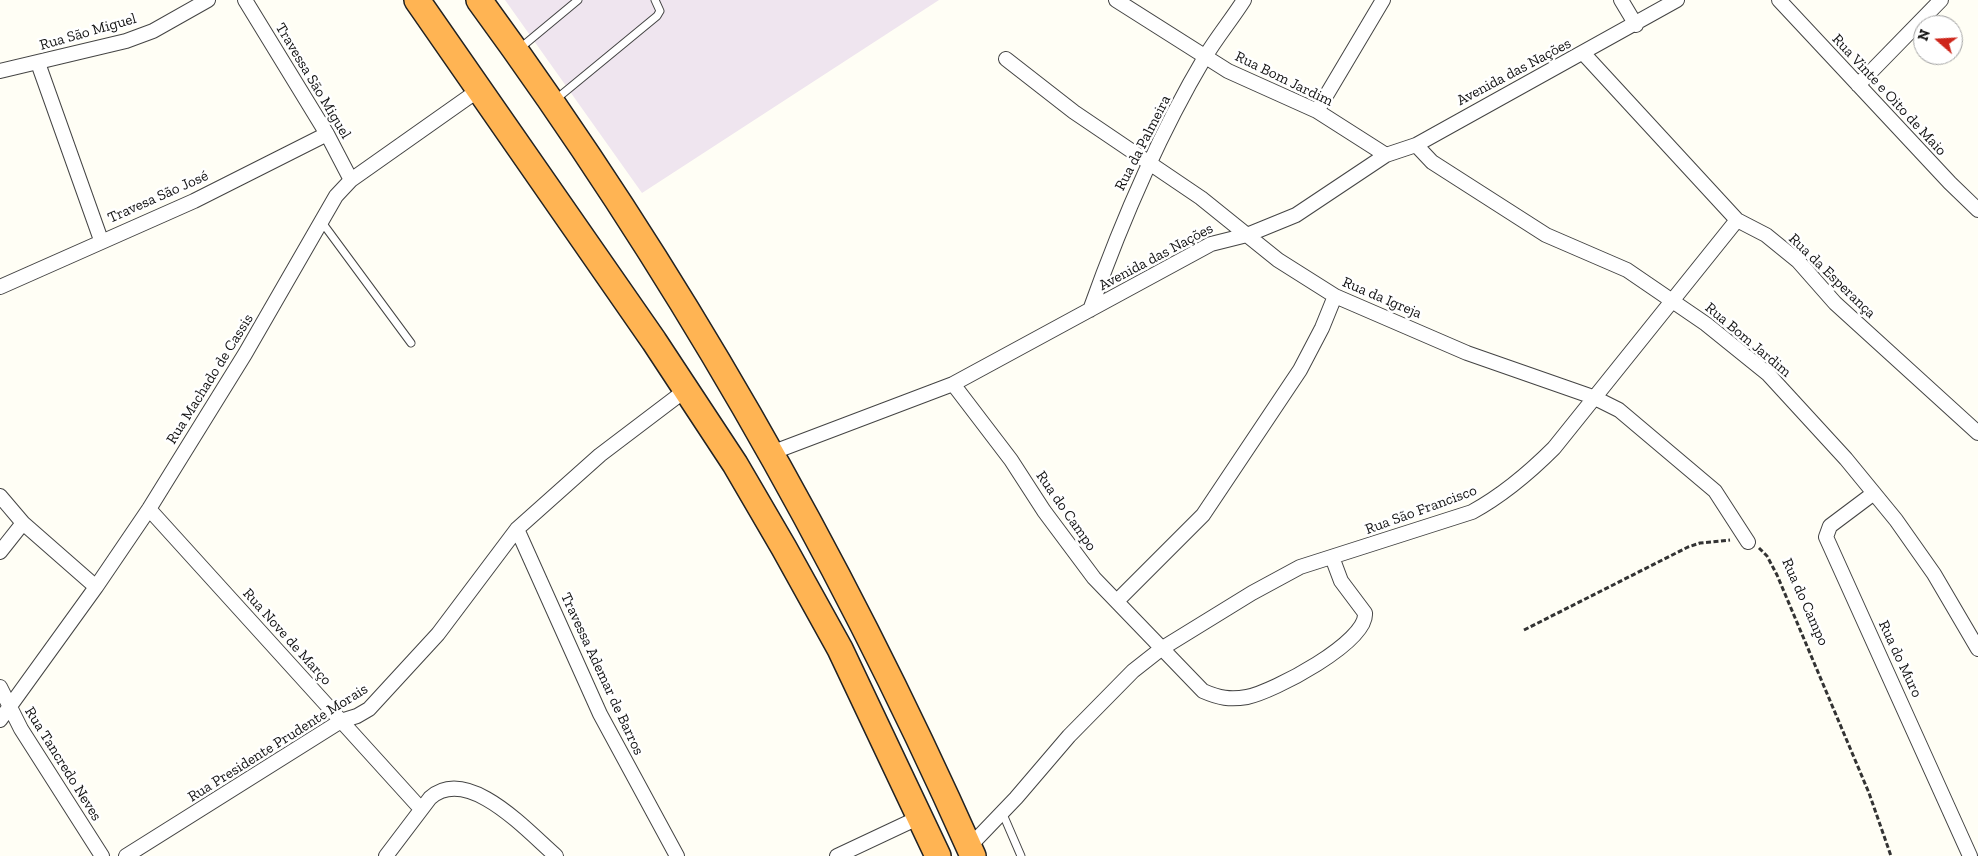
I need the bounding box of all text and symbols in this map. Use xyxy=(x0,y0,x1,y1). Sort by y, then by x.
street label: Rua São Miguel xyxy=(38,10,138,54)
north arrow xyxy=(1913,15,1963,65)
street label: Travessa São Miguel xyxy=(271,20,355,142)
text: N xyxy=(1915,27,1934,43)
street label: Rua Vinte e Oito de Maio xyxy=(1828,30,1950,160)
street label: Avenida das Nações xyxy=(1454,34,1574,110)
street label: Rua Bom Jardim xyxy=(1232,48,1336,110)
street label: Rua da Palmeira xyxy=(1111,92,1175,194)
street label: Travesa São José xyxy=(105,167,211,227)
street label: Avenida das Nações xyxy=(1096,219,1216,295)
street label: Rua da Esperança xyxy=(1785,230,1879,322)
street label: Rua da Igreja xyxy=(1340,273,1424,323)
street label: Rua Bom Jardim xyxy=(1701,299,1795,381)
street label: Rua Machado de Cassis xyxy=(163,311,257,447)
street label: Rua do Campo xyxy=(1032,468,1100,554)
street label: Rua São Francisco xyxy=(1363,481,1479,539)
street label: Rua do Campo xyxy=(1778,556,1832,648)
street label: Rua Nove de Março xyxy=(239,585,335,689)
street label: Travessa Ademar de Barros xyxy=(556,590,648,758)
street label: Rua do Muro xyxy=(1874,618,1926,700)
street label: Rua Presidente Prudente Morais xyxy=(185,680,371,806)
street label: Rua Tancredo Neves xyxy=(21,704,105,824)

